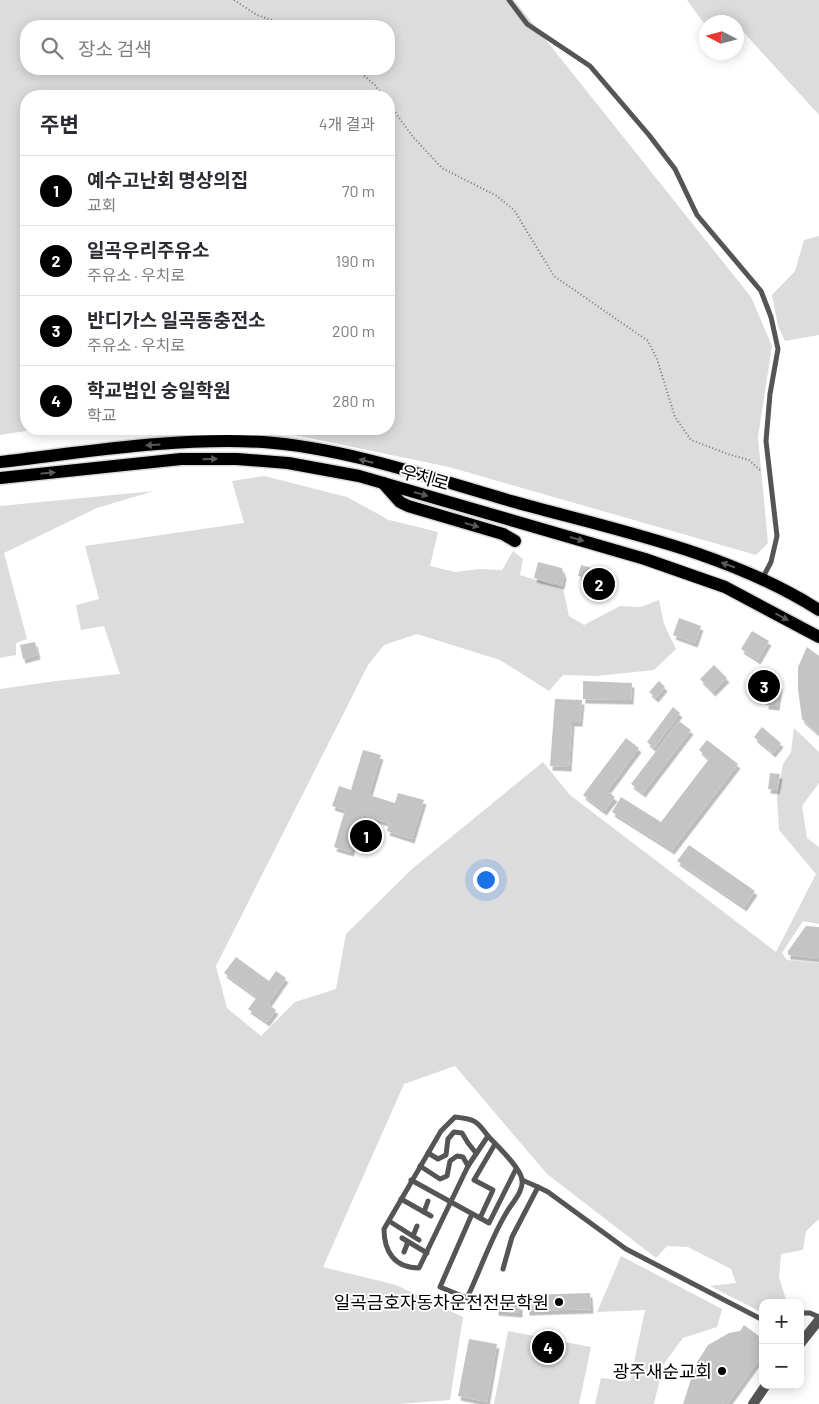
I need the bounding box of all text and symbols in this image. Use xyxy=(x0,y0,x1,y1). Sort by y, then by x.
north arrow xyxy=(699,15,744,60)
search box xyxy=(20,20,395,75)
icon: search xyxy=(38,34,66,62)
text: 장소 검색 xyxy=(78,37,152,60)
text: 주변 xyxy=(40,111,79,136)
text: 4개 결과 xyxy=(319,114,375,133)
text: 예수고난회 명상의집 xyxy=(87,168,248,191)
text: 1 xyxy=(53,181,59,200)
text: 70 m xyxy=(342,181,375,200)
text: 교회 xyxy=(87,195,116,214)
text: 일곡우리주유소 xyxy=(87,238,209,261)
text: 2 xyxy=(52,251,60,270)
text: 190 m xyxy=(336,251,375,270)
text: 주유소 · 우치로 xyxy=(87,265,185,284)
text: 반디가스 일곡동충전소 xyxy=(87,308,266,331)
text: 3 xyxy=(52,321,60,340)
text: 200 m xyxy=(332,321,375,340)
text: 주유소 · 우치로 xyxy=(87,335,185,354)
text: 학교법인 숭일학원 xyxy=(87,378,231,401)
text: 4 xyxy=(51,391,61,410)
text: 280 m xyxy=(333,391,375,410)
text: 학교 xyxy=(87,405,116,424)
one-way arrow xyxy=(144,441,160,449)
one-way arrow xyxy=(203,455,219,463)
one-way arrow xyxy=(358,456,373,464)
street label: 우치로 xyxy=(398,460,452,494)
one-way arrow xyxy=(41,469,57,477)
one-way arrow xyxy=(414,490,429,498)
one-way arrow xyxy=(464,521,479,529)
one-way arrow xyxy=(570,536,585,544)
one-way arrow xyxy=(721,561,736,568)
pin: 2 xyxy=(583,565,615,603)
one-way arrow xyxy=(774,613,789,621)
pin: 3 xyxy=(748,667,780,705)
pin: 1 xyxy=(350,817,382,855)
your location xyxy=(473,867,499,893)
place label: 일곡금호자동차운전전문학원 xyxy=(334,1291,549,1313)
marker: 일곡금호자동차운전전문학원 xyxy=(553,1296,565,1308)
map controls xyxy=(759,1299,804,1389)
button: + xyxy=(759,1299,804,1344)
pin: 4 xyxy=(532,1328,564,1366)
button: − xyxy=(759,1344,804,1389)
place label: 광주새순교회 xyxy=(613,1360,712,1382)
marker: 광주새순교회 xyxy=(716,1365,728,1377)

